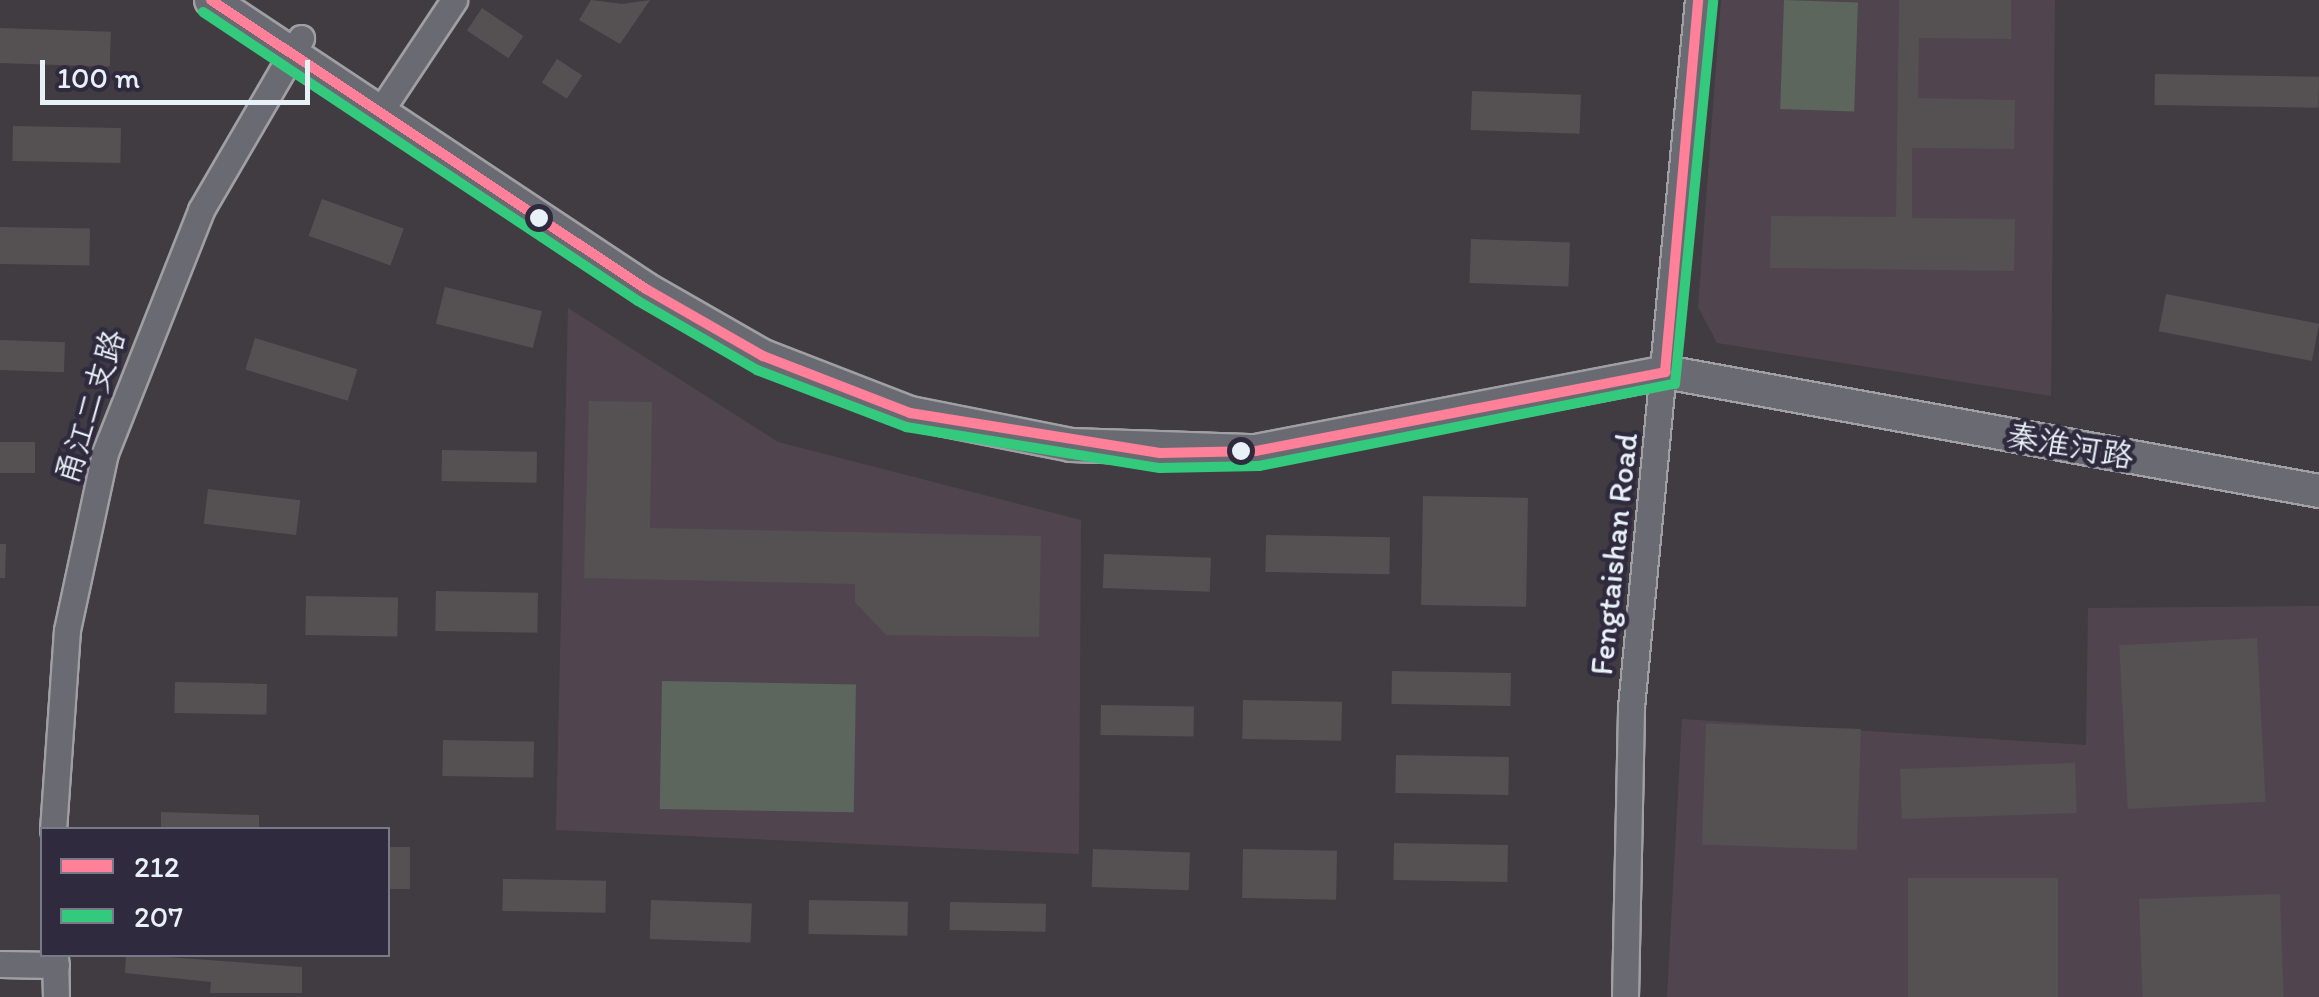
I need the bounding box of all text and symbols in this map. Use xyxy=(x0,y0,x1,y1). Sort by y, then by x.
scale bar xyxy=(45,40,315,102)
text: 100 m xyxy=(57,59,140,96)
unlabelled marker xyxy=(529,208,549,228)
street label: 甬江二支路 xyxy=(47,325,133,489)
street label: 秦淮河路 xyxy=(2004,416,2136,476)
street label: Fengtaishan Road xyxy=(1582,431,1646,677)
unlabelled marker xyxy=(1231,441,1251,461)
legend xyxy=(40,827,390,957)
text: 212 xyxy=(134,848,179,885)
text: 207 xyxy=(134,898,183,935)

